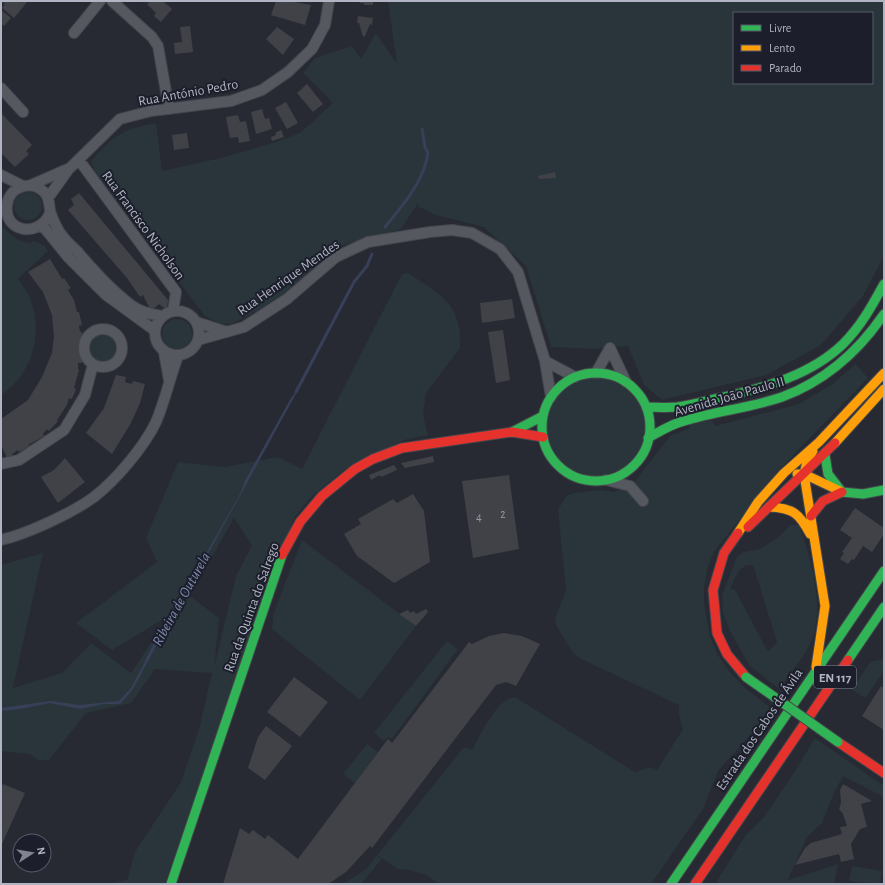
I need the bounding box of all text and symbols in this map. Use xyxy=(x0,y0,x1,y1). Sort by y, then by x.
legend xyxy=(733,12,873,84)
text: Livre xyxy=(769,22,791,34)
text: Lento xyxy=(769,42,795,54)
text: Parado xyxy=(769,62,802,74)
street label: Rua António Pedro xyxy=(137,77,239,109)
street label: Rua Francisco Nicholson xyxy=(99,169,187,283)
street label: Rua Henrique Mendes xyxy=(235,238,342,318)
street label: Avenida João Paulo II xyxy=(673,375,786,419)
house number: 2 xyxy=(500,508,506,520)
house number: 4 xyxy=(476,511,482,523)
street label: Rua da Quinta do Salrego xyxy=(222,541,282,674)
water label: Ribeira de Outurela xyxy=(150,550,213,648)
street label: Estrada dos Cabos de Ávila xyxy=(711,664,806,793)
road number: EN 117 xyxy=(814,666,856,688)
north arrow xyxy=(12,833,52,873)
text: N xyxy=(35,846,47,856)

